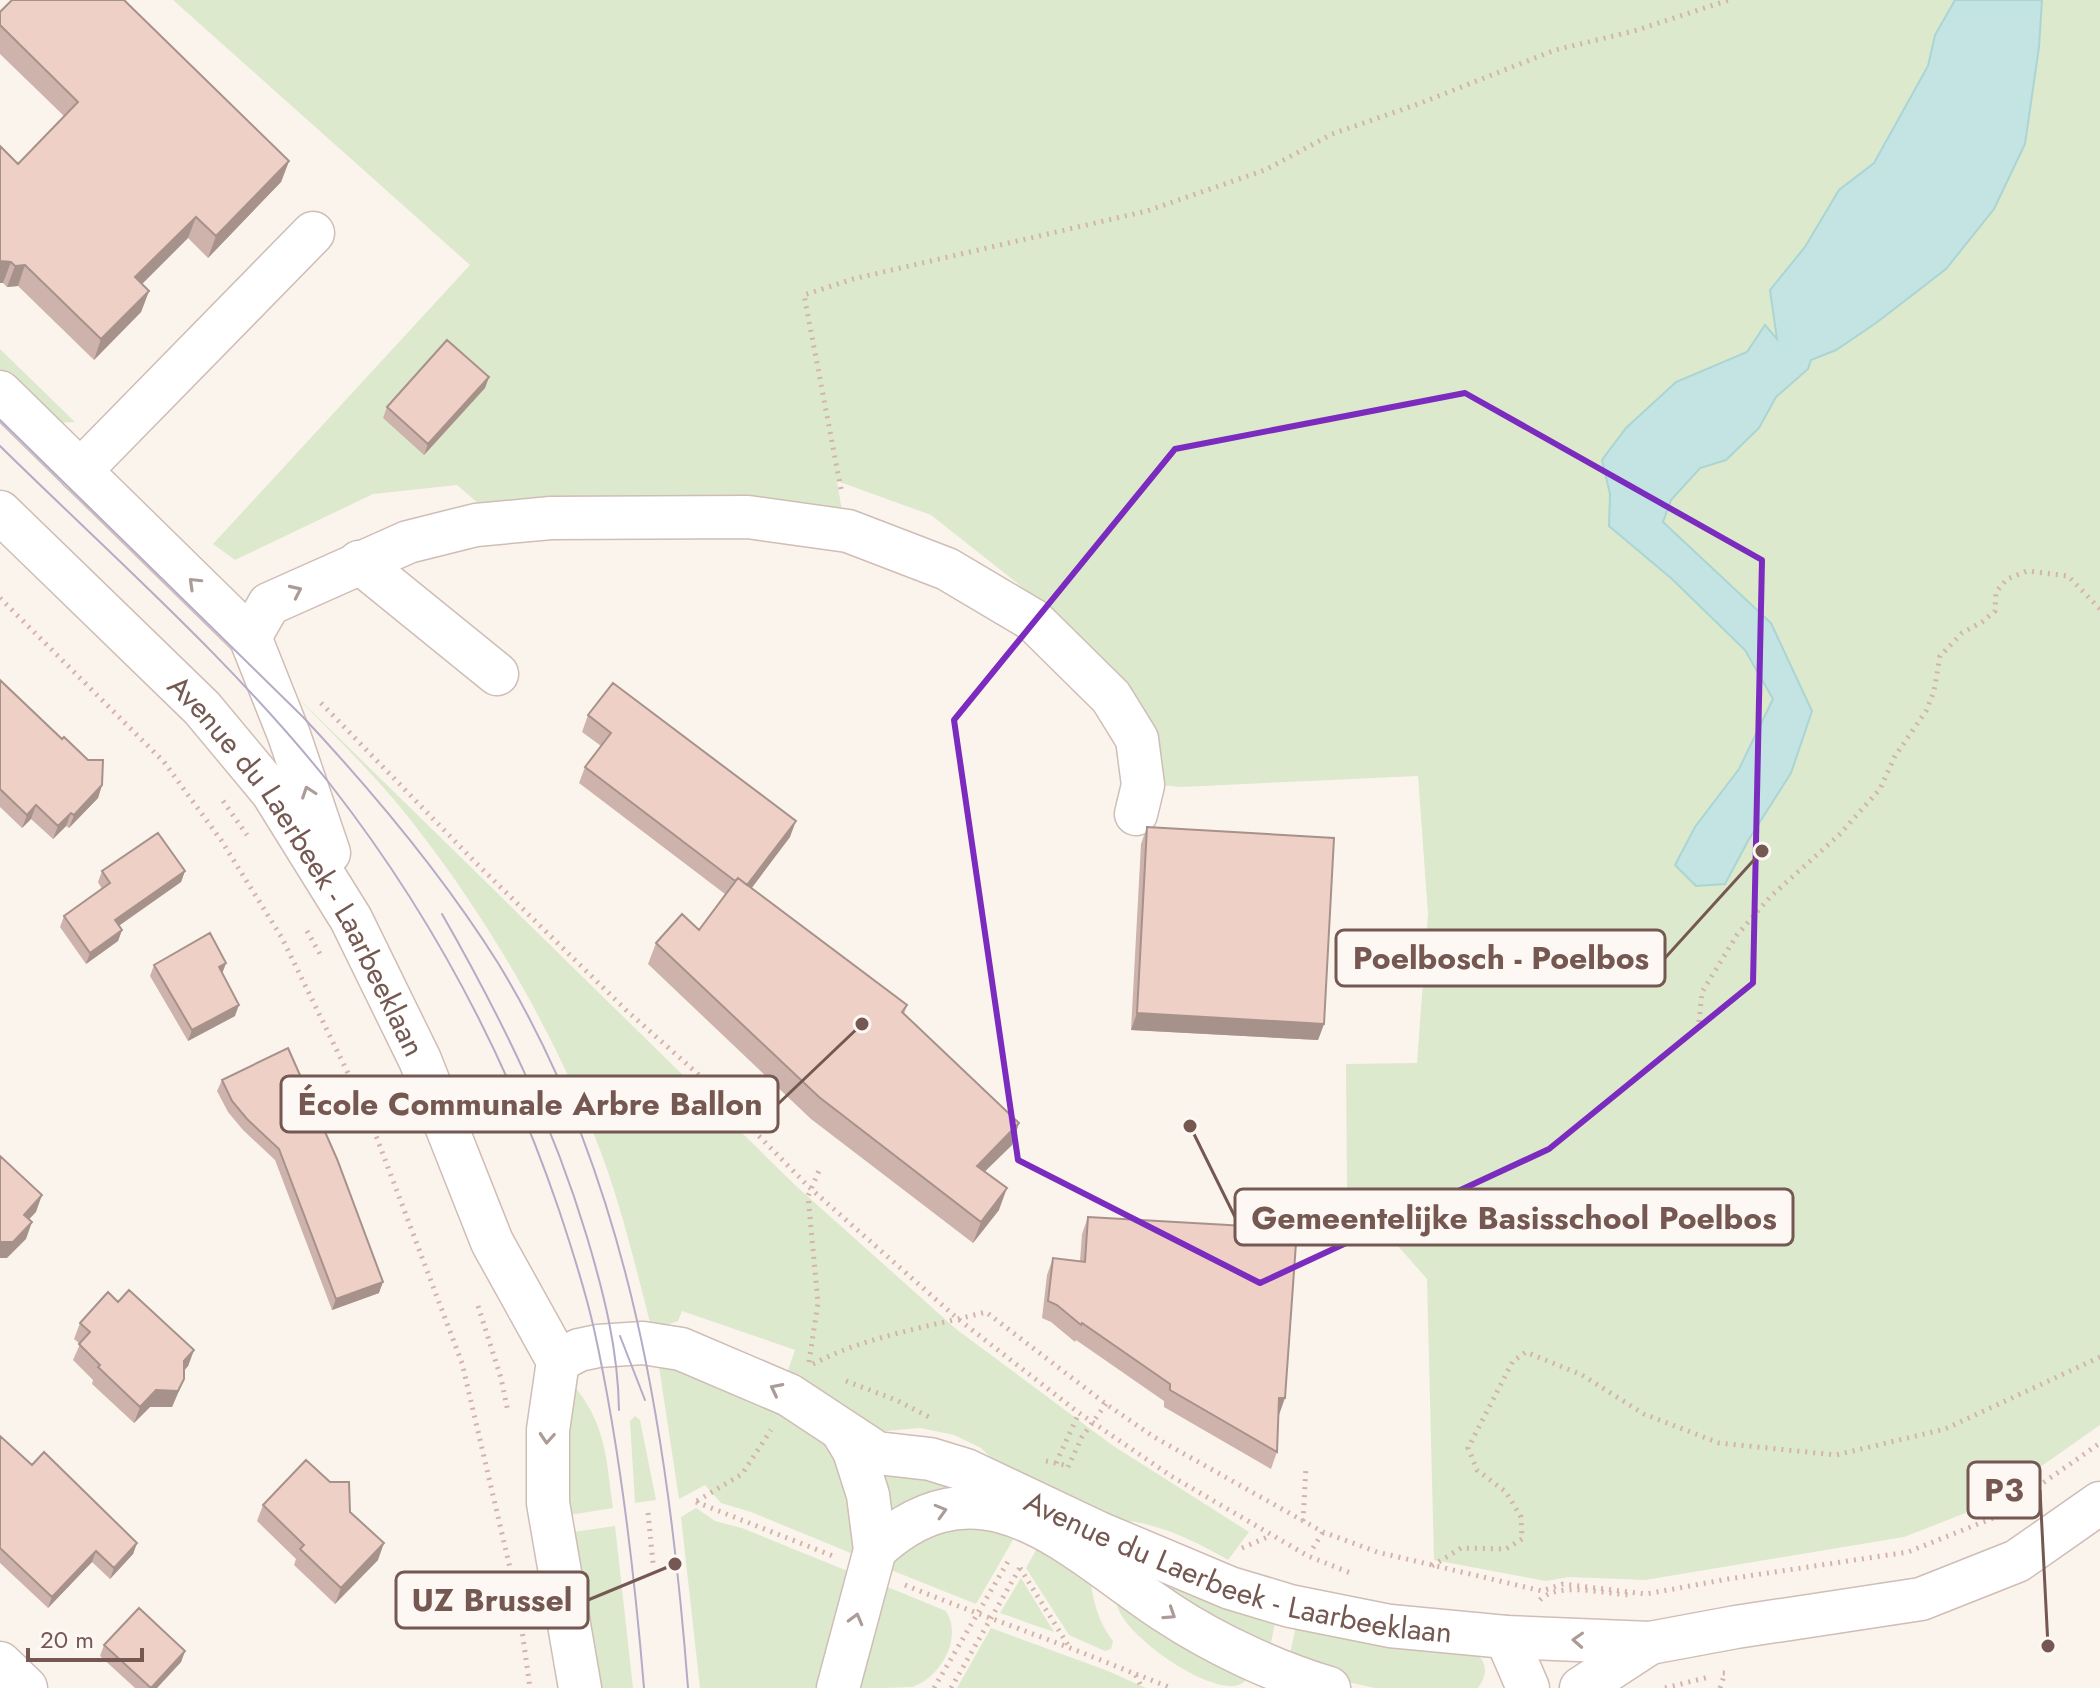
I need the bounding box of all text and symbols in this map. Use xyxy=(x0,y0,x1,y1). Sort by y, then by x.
one-way arrow xyxy=(189,577,203,592)
one-way arrow xyxy=(288,585,303,601)
street label: Avenue du Laerbeek - Laarbeeklaan xyxy=(158,665,436,1063)
one-way arrow xyxy=(302,785,318,799)
callout: Poelbosch - Poelbos xyxy=(1336,930,1665,986)
text: Poelbosch - Poelbos xyxy=(1353,935,1649,981)
callout: École Communale Arbre Ballon xyxy=(281,1076,778,1132)
text: École Communale Arbre Ballon xyxy=(297,1081,763,1127)
callout: Gemeentelijke Basisschool Poelbos xyxy=(1235,1189,1793,1245)
text: Gemeentelijke Basisschool Poelbos xyxy=(1251,1195,1777,1241)
one-way arrow xyxy=(770,1383,785,1398)
one-way arrow xyxy=(539,1432,556,1445)
callout: P3 xyxy=(1968,1462,2040,1518)
text: P3 xyxy=(1984,1467,2024,1513)
street label: Avenue du Laerbeek - Laarbeeklaan xyxy=(1017,1479,1454,1653)
one-way arrow xyxy=(933,1504,947,1520)
callout: UZ Brussel xyxy=(396,1572,588,1628)
text: UZ Brussel xyxy=(412,1577,572,1623)
one-way arrow xyxy=(1161,1604,1175,1619)
scale bar xyxy=(28,1612,142,1662)
one-way arrow xyxy=(847,1613,864,1627)
text: 20 m xyxy=(40,1622,94,1657)
one-way arrow xyxy=(1571,1631,1584,1648)

